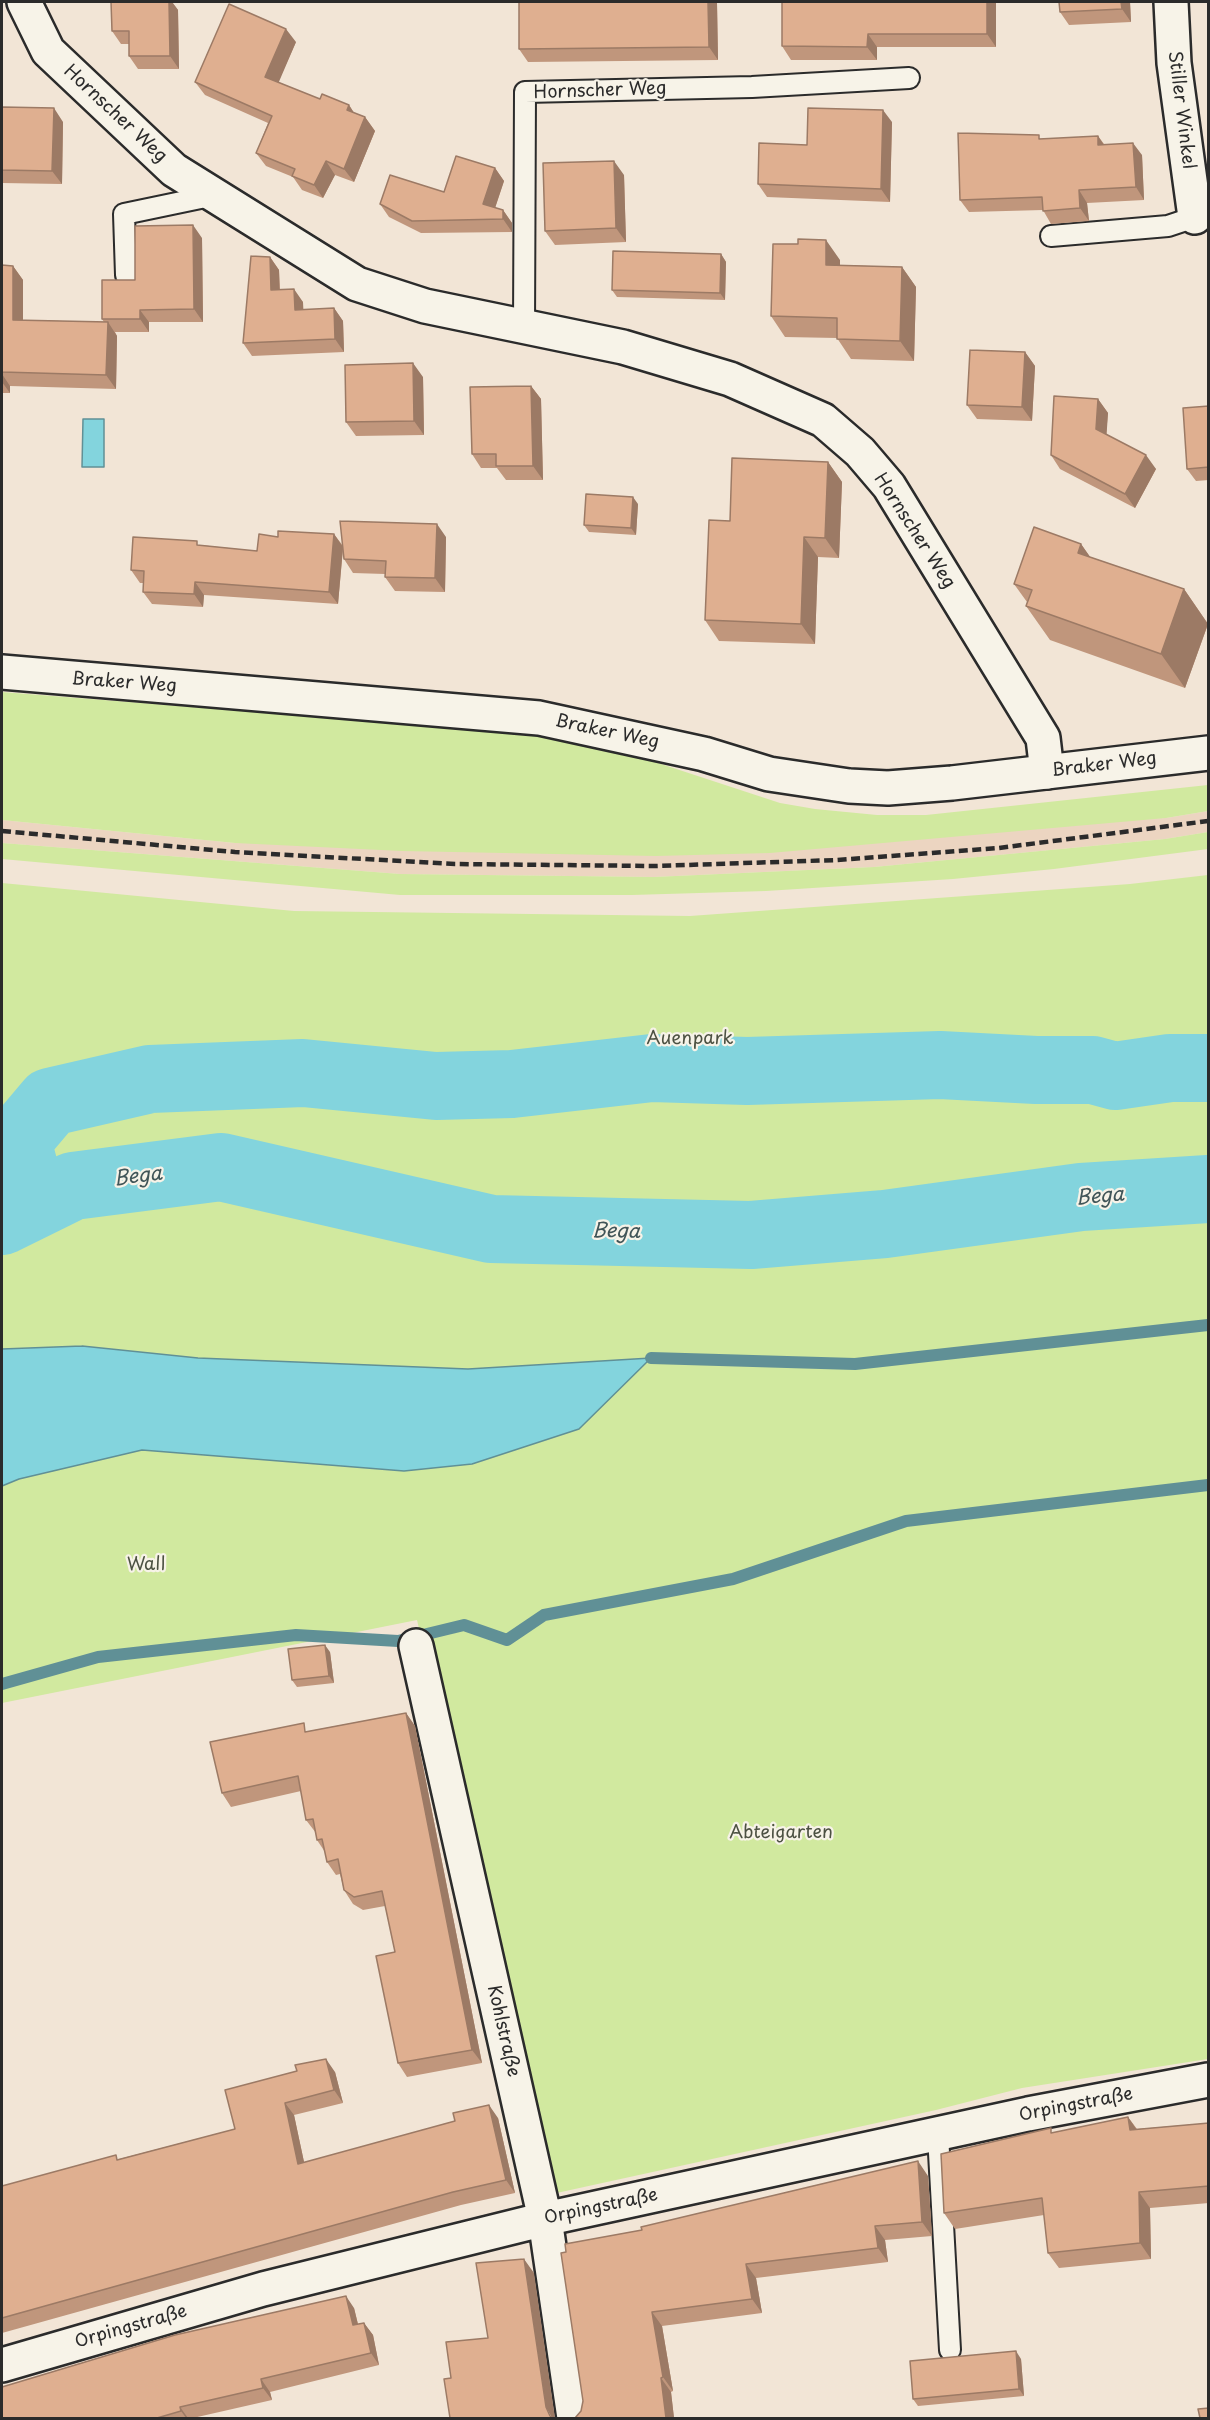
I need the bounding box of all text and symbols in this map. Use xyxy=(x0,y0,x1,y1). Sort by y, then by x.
street label: Stiller Winkel xyxy=(1163,50,1199,170)
street label: Hornscher Weg xyxy=(59,61,171,167)
street label: Hornscher Weg xyxy=(533,78,667,104)
street label: Hornscher Weg xyxy=(869,469,959,593)
street label: Braker Weg xyxy=(71,669,177,697)
street label: Braker Weg xyxy=(553,710,661,754)
street label: Braker Weg xyxy=(1050,748,1158,782)
park label: Auenpark xyxy=(647,1028,733,1050)
water label: Bega xyxy=(113,1162,163,1192)
water label: Bega xyxy=(1075,1183,1125,1211)
water label: Bega xyxy=(592,1220,640,1244)
park label: Wall xyxy=(127,1554,165,1576)
park label: Abteigarten xyxy=(729,1822,833,1844)
street label: Kohlstraße xyxy=(482,1983,524,2079)
street label: Orpingstraße xyxy=(1017,2083,1135,2127)
street label: Orpingstraße xyxy=(542,2184,660,2230)
street label: Orpingstraße xyxy=(73,2301,189,2353)

